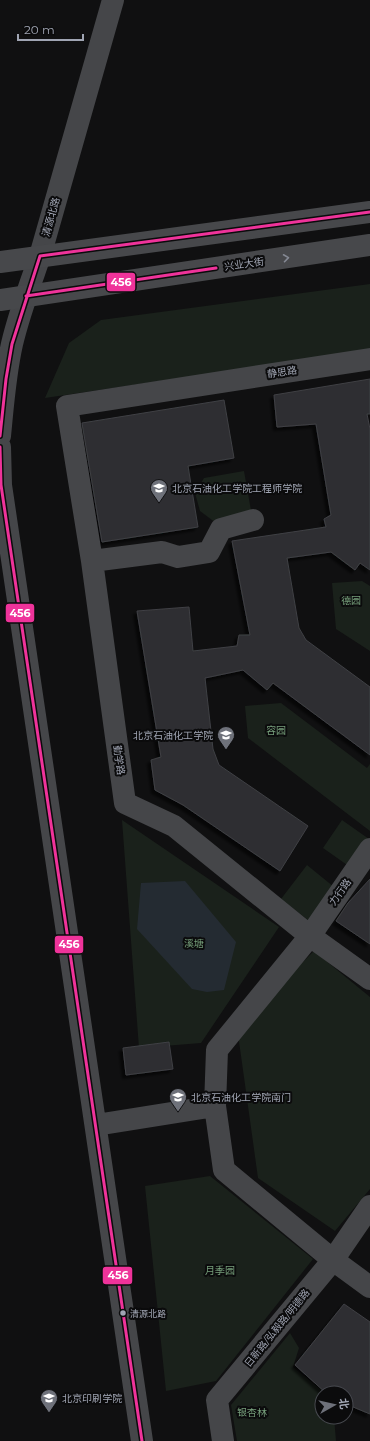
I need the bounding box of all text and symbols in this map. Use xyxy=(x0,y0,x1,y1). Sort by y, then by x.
scale bar xyxy=(18,16,83,42)
text: 20 m xyxy=(24,22,55,37)
street label: 清源北路 xyxy=(39,196,63,238)
one-way arrow xyxy=(283,254,289,263)
street label: 兴业大街 xyxy=(223,255,265,273)
line badge: 456 xyxy=(106,272,136,292)
text: 456 xyxy=(110,275,132,289)
street label: 静思路 xyxy=(266,363,298,381)
school or university icon: 北京石油化工学院工程师学院 xyxy=(149,478,169,503)
place label: 北京石油化工学院工程师学院 xyxy=(172,482,302,495)
park label: 德园 xyxy=(341,594,361,607)
line badge: 456 xyxy=(5,603,35,623)
text: 456 xyxy=(9,606,31,620)
park label: 容园 xyxy=(266,724,286,737)
school or university icon: 北京石油化工学院 xyxy=(216,725,236,750)
place label: 北京石油化工学院 xyxy=(133,729,213,742)
street label: 勤学路 xyxy=(110,744,128,776)
street label: 力行路 xyxy=(326,876,354,908)
line badge: 456 xyxy=(54,935,84,954)
text: 456 xyxy=(58,937,80,951)
park label: 溪塘 xyxy=(184,937,204,950)
school or university icon: 北京石油化工学院南门 xyxy=(168,1087,188,1112)
place label: 北京石油化工学院南门 xyxy=(191,1091,291,1104)
park label: 月季园 xyxy=(205,1264,235,1277)
line badge: 456 xyxy=(102,1266,133,1285)
text: 456 xyxy=(107,1268,129,1282)
street label: 日新路/弘毅路/明德路 xyxy=(242,1286,312,1370)
marker: 清源北路 xyxy=(118,1308,128,1318)
place label: 清源北路 xyxy=(130,1308,166,1319)
north arrow xyxy=(314,1385,354,1425)
school or university icon: 北京印刷学院 xyxy=(39,1388,59,1413)
place label: 北京印刷学院 xyxy=(62,1392,122,1405)
text: 北 xyxy=(336,1397,352,1410)
park label: 银杏林 xyxy=(237,1406,267,1419)

